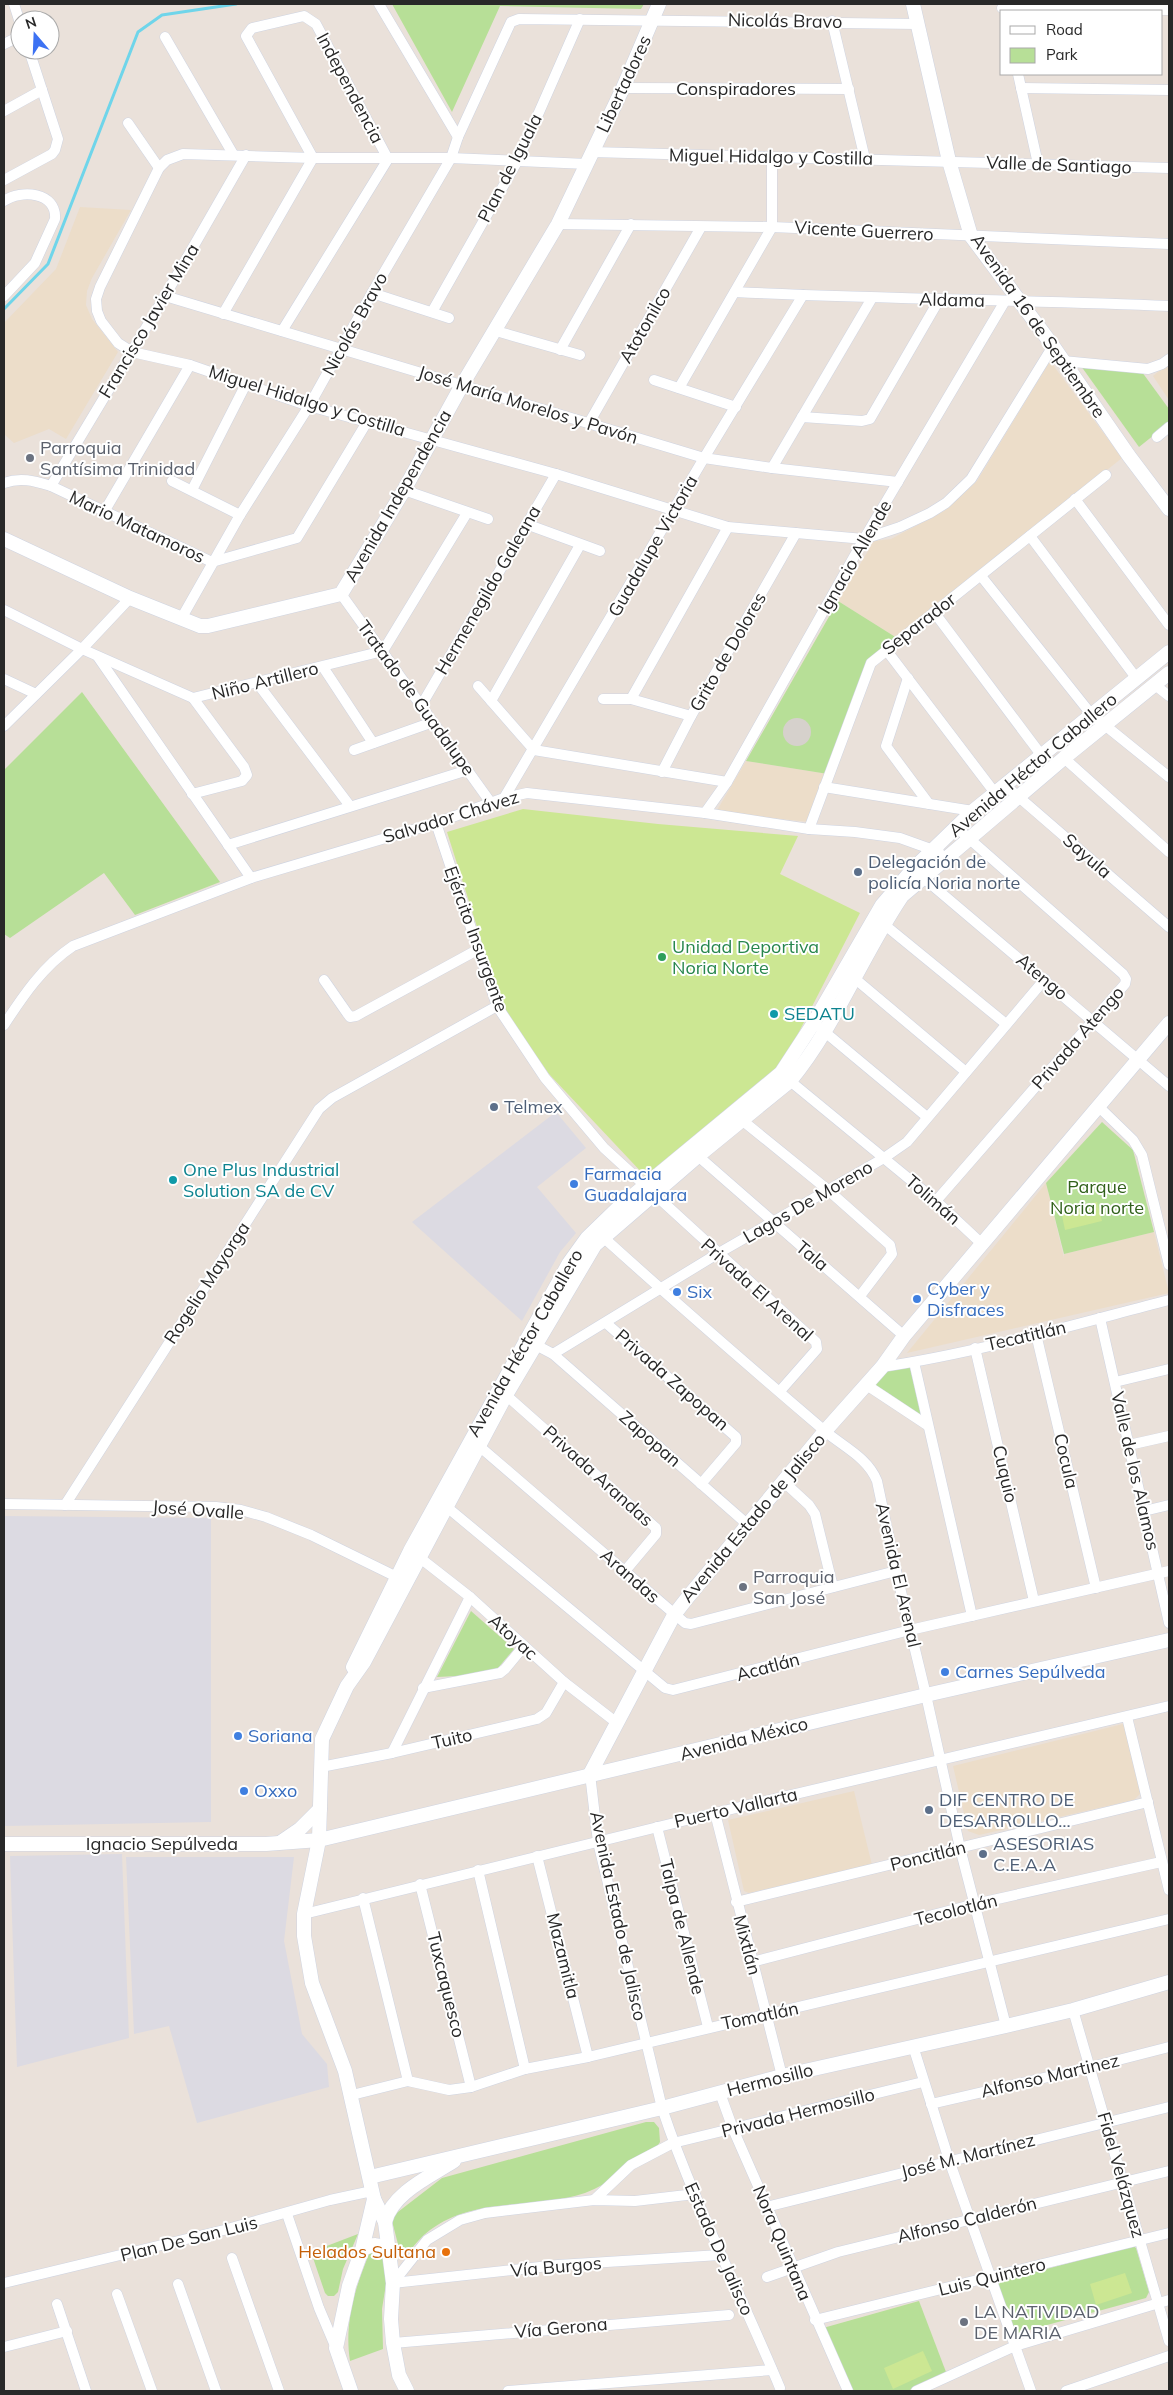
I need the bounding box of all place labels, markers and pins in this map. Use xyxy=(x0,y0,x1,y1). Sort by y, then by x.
place label: Parroquia Santísima Trinidad xyxy=(40,436,195,480)
marker: Parroquia Santísima Trinidad xyxy=(24,452,36,464)
place label: Delegación de policía Noria norte xyxy=(868,850,1020,894)
marker: Delegación de policía Noria norte xyxy=(852,866,864,878)
place label: Unidad Deportiva Noria Norte xyxy=(672,935,819,979)
marker: Unidad Deportiva Noria Norte xyxy=(656,951,668,963)
place label: SEDATU xyxy=(784,1002,855,1025)
marker: SEDATU xyxy=(768,1008,780,1020)
place label: Telmex xyxy=(504,1095,563,1118)
marker: Telmex xyxy=(488,1101,500,1113)
place label: One Plus Industrial Solution SA de CV xyxy=(183,1158,339,1202)
place label: Farmacia Guadalajara xyxy=(584,1162,687,1206)
marker: One Plus Industrial Solution SA de CV xyxy=(167,1174,179,1186)
marker: Farmacia Guadalajara xyxy=(568,1178,580,1190)
place label: Cyber y Disfraces xyxy=(927,1277,1005,1321)
place label: Six xyxy=(687,1280,712,1303)
marker: Six xyxy=(671,1286,683,1298)
marker: Cyber y Disfraces xyxy=(911,1293,923,1305)
place label: Parroquia San José xyxy=(753,1565,835,1609)
marker: Parroquia San José xyxy=(737,1581,749,1593)
place label: Carnes Sepúlveda xyxy=(955,1660,1106,1683)
marker: Carnes Sepúlveda xyxy=(939,1666,951,1678)
place label: Soriana xyxy=(248,1724,312,1747)
marker: Soriana xyxy=(232,1730,244,1742)
place label: Oxxo xyxy=(254,1779,297,1802)
marker: Oxxo xyxy=(238,1785,250,1797)
place label: DIF CENTRO DE DESARROLLO… xyxy=(939,1788,1074,1832)
marker: DIF CENTRO DE DESARROLLO… xyxy=(923,1804,935,1816)
place label: ASESORIAS C.E.A.A xyxy=(993,1832,1094,1876)
marker: ASESORIAS C.E.A.A xyxy=(977,1848,989,1860)
place label: Helados Sultana xyxy=(298,2240,436,2263)
marker: Helados Sultana xyxy=(440,2246,452,2258)
place label: LA NATIVIDAD DE MARIA xyxy=(974,2300,1099,2344)
marker: LA NATIVIDAD DE MARIA xyxy=(958,2316,970,2328)

